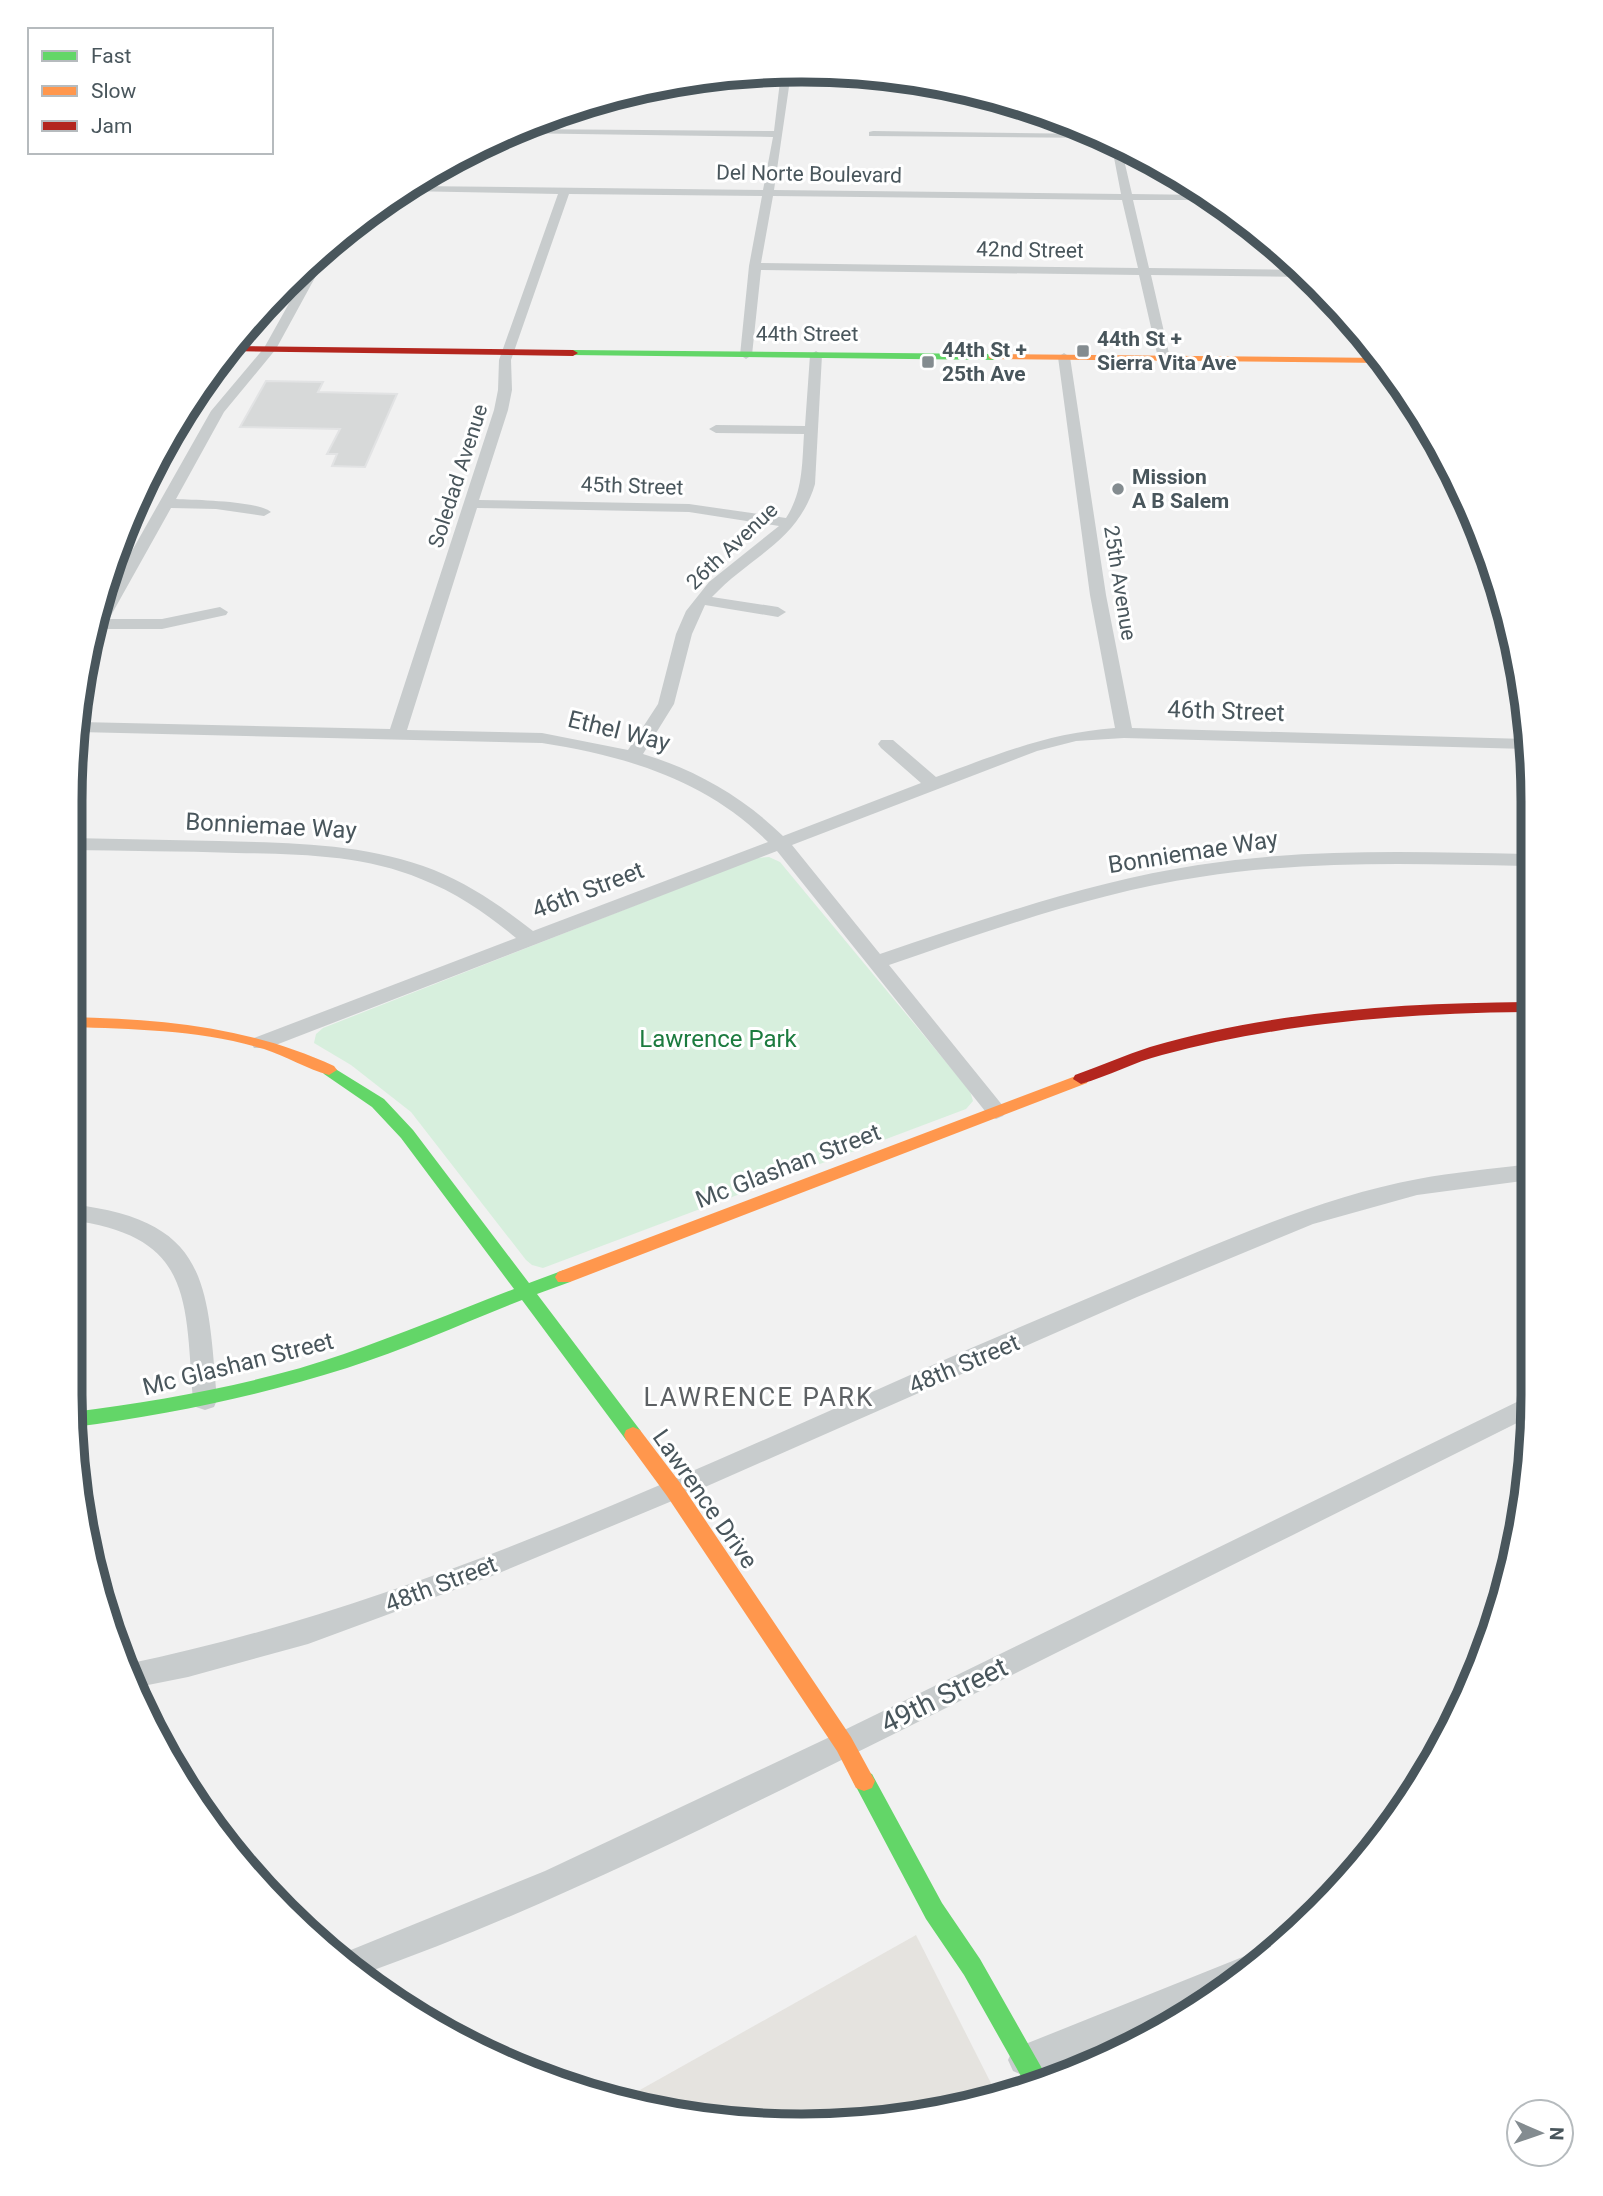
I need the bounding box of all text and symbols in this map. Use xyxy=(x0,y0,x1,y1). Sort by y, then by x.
legend xyxy=(28,28,273,154)
text: Fast xyxy=(91,44,132,68)
text: Slow xyxy=(91,79,137,103)
text: Jam xyxy=(91,114,132,138)
street label: Del Norte Boulevard xyxy=(716,160,902,188)
street label: 42nd Street xyxy=(976,237,1084,263)
street label: 44th Street xyxy=(756,322,858,346)
place label: 44th St + Sierra Vita Ave xyxy=(1097,327,1237,375)
place label: 44th St + 25th Ave xyxy=(942,338,1027,386)
marker: 44th St + Sierra Vita Ave xyxy=(1075,343,1091,359)
marker: 44th St + 25th Ave xyxy=(920,354,936,370)
street label: Soledad Avenue xyxy=(423,401,493,551)
place label: Mission A B Salem xyxy=(1132,465,1229,513)
street label: 45th Street xyxy=(580,472,684,500)
marker: Mission A B Salem xyxy=(1110,481,1126,497)
street label: 26th Avenue xyxy=(681,498,783,594)
street label: 25th Avenue xyxy=(1099,524,1141,642)
street label: 46th Street xyxy=(1167,695,1285,727)
street label: Ethel Way xyxy=(565,705,674,757)
street label: Bonniemae Way xyxy=(185,808,358,845)
street label: Bonniemae Way xyxy=(1106,825,1281,879)
street label: 46th Street xyxy=(528,856,648,924)
park label: Lawrence Park xyxy=(639,1025,798,1053)
street label: Mc Glashan Street xyxy=(692,1118,885,1214)
street label: Mc Glashan Street xyxy=(140,1327,337,1401)
street label: 48th Street xyxy=(905,1328,1024,1400)
district label: LAWRENCE PARK xyxy=(644,1382,874,1412)
street label: Lawrence Drive xyxy=(647,1424,763,1574)
street label: 48th Street xyxy=(381,1550,501,1618)
street label: 49th Street xyxy=(875,1650,1013,1740)
north arrow xyxy=(1505,2098,1575,2168)
text: N xyxy=(1545,2126,1568,2141)

